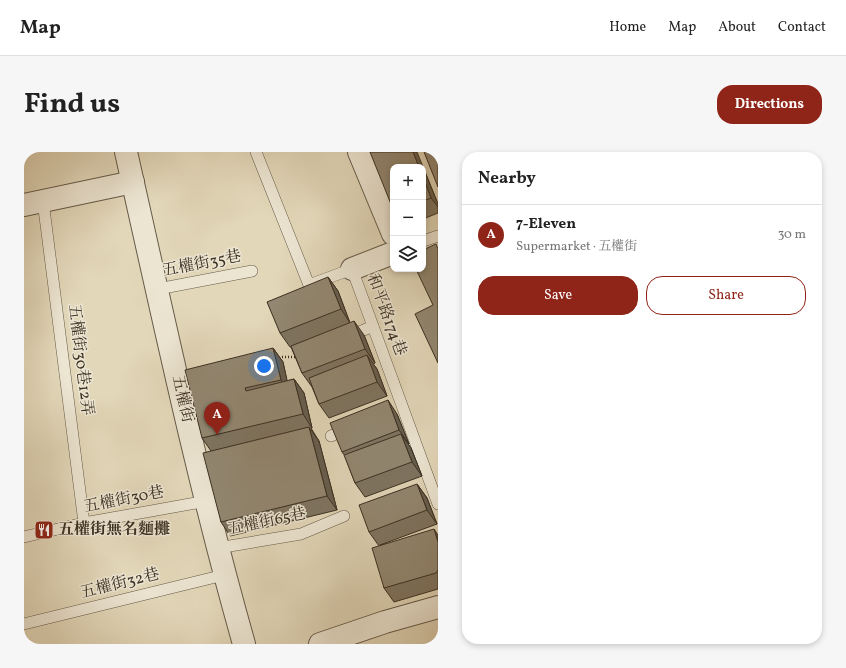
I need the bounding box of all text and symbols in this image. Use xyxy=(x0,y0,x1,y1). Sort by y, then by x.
text: Map xyxy=(20,15,61,41)
text: Home xyxy=(609,18,646,37)
text: Map xyxy=(668,18,696,37)
text: About xyxy=(718,18,756,37)
text: Contact xyxy=(778,18,826,37)
text: Find us xyxy=(24,85,120,124)
button: Directions xyxy=(717,85,822,124)
map controls xyxy=(390,164,426,272)
button: + xyxy=(390,164,426,200)
text: Nearby xyxy=(478,167,536,190)
button: − xyxy=(390,200,426,236)
text: 7-Eleven xyxy=(516,214,576,235)
text: A xyxy=(486,226,496,244)
text: 30 m xyxy=(778,226,806,244)
button: layers xyxy=(390,236,426,272)
text: Supermarket · 五權街 xyxy=(516,238,637,256)
street label: 五權街35巷 xyxy=(161,246,243,282)
street label: 和平路174巷 xyxy=(361,271,411,359)
button: Save xyxy=(478,276,638,315)
button: Share xyxy=(646,276,806,315)
street label: 五權街30巷12弄 xyxy=(62,303,98,417)
your location xyxy=(254,356,274,376)
street label: 五權街 xyxy=(166,373,198,425)
pin: A xyxy=(204,402,230,435)
street label: 五權街30巷 xyxy=(82,481,166,519)
street label: 五權街65巷 xyxy=(226,503,308,541)
restaurant icon: 五權街無名麵攤 xyxy=(33,519,55,541)
place label: 五權街無名麵攤 xyxy=(58,519,170,541)
street label: 五權街32巷 xyxy=(78,564,162,604)

